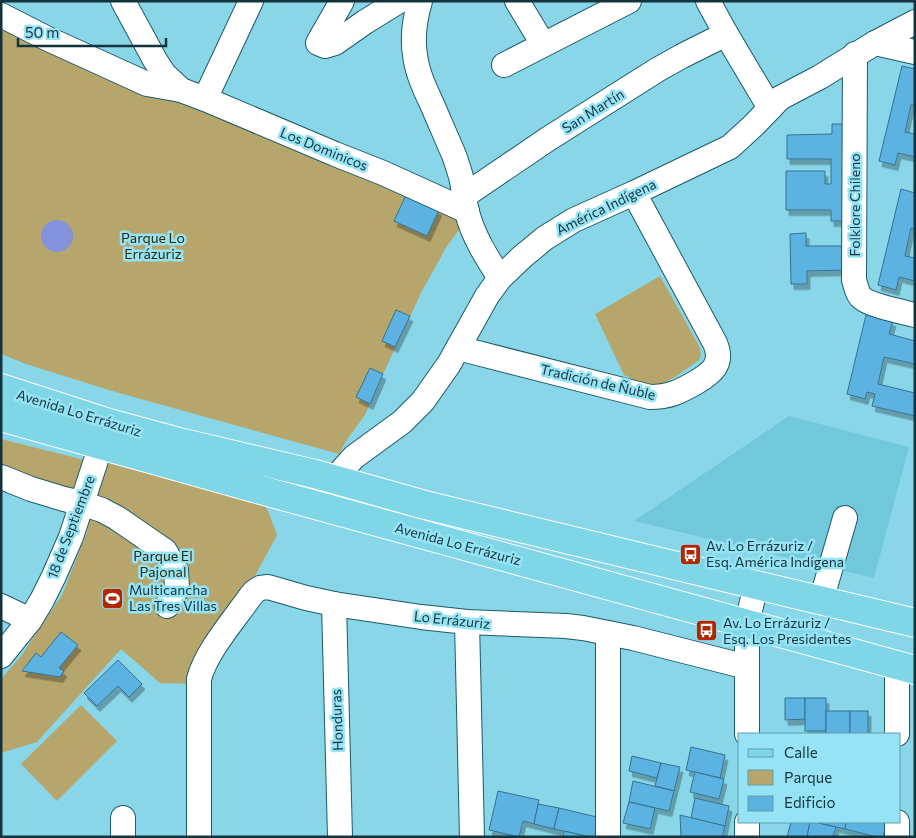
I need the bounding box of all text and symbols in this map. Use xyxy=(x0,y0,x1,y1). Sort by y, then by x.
scale bar xyxy=(18,15,165,47)
text: 50 m xyxy=(25,23,59,41)
street label: San Martín xyxy=(559,85,627,136)
street label: Los Dominicos xyxy=(278,123,370,174)
street label: Folklore Chileno xyxy=(846,153,863,257)
street label: América Indígena xyxy=(553,175,659,238)
park label: Parque Lo Errázuriz xyxy=(121,229,185,262)
street label: Tradición de Ñuble xyxy=(539,360,657,403)
street label: Avenida Lo Errázuriz xyxy=(15,385,144,440)
street label: 18 de Septiembre xyxy=(43,473,98,581)
street label: Avenida Lo Errázuriz xyxy=(393,519,523,569)
place label: Av. Lo Errázuriz / Esq. América Indígena xyxy=(706,537,844,570)
bus stop icon: Av. Lo Errázuriz / Esq. América Indígena xyxy=(678,542,702,566)
park label: Parque El Pajonal xyxy=(133,547,193,580)
place label: Multicancha Las Tres Villas xyxy=(129,581,217,614)
sports icon: Multicancha Las Tres Villas xyxy=(101,586,125,610)
street label: Lo Errázuriz xyxy=(413,607,491,632)
place label: Av. Lo Errázuriz / Esq. Los Presidentes xyxy=(723,614,851,647)
bus stop icon: Av. Lo Errázuriz / Esq. Los Presidentes xyxy=(695,619,719,643)
street label: Honduras xyxy=(327,689,346,751)
legend xyxy=(738,733,901,823)
text: Calle xyxy=(784,743,818,761)
text: Parque xyxy=(784,768,832,786)
text: Edificio xyxy=(784,793,835,811)

